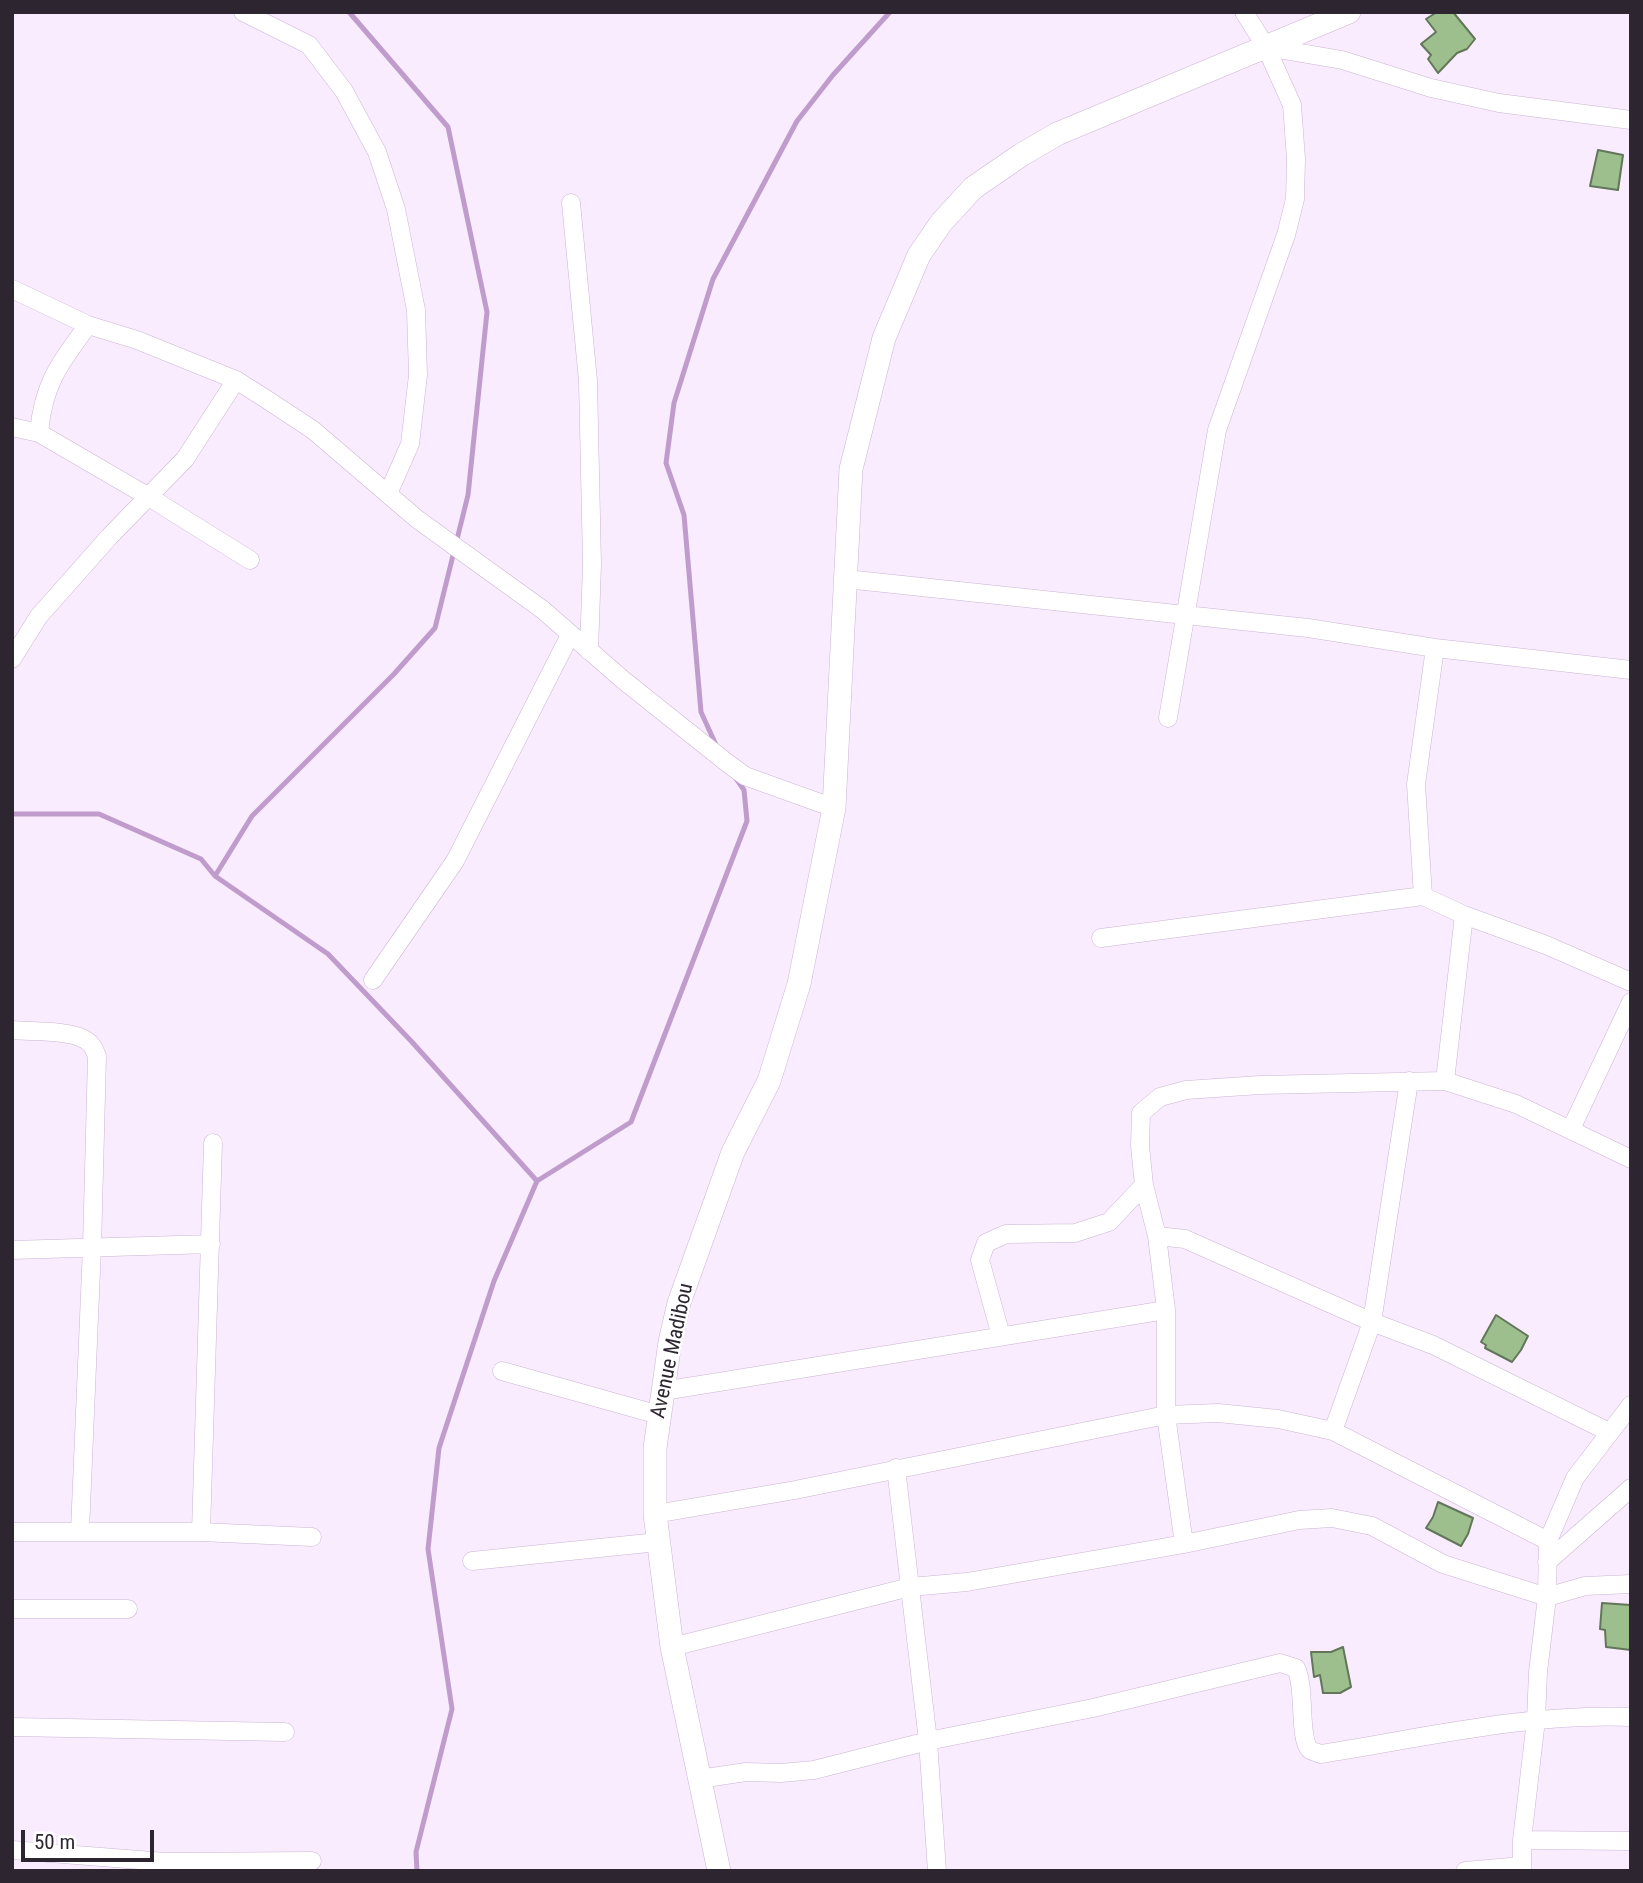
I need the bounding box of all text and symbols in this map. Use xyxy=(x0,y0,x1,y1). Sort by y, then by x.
street label: Avenue Madibou xyxy=(646,1281,700,1421)
scale bar xyxy=(24,1816,158,1860)
text: 50 m xyxy=(34,1830,75,1854)

